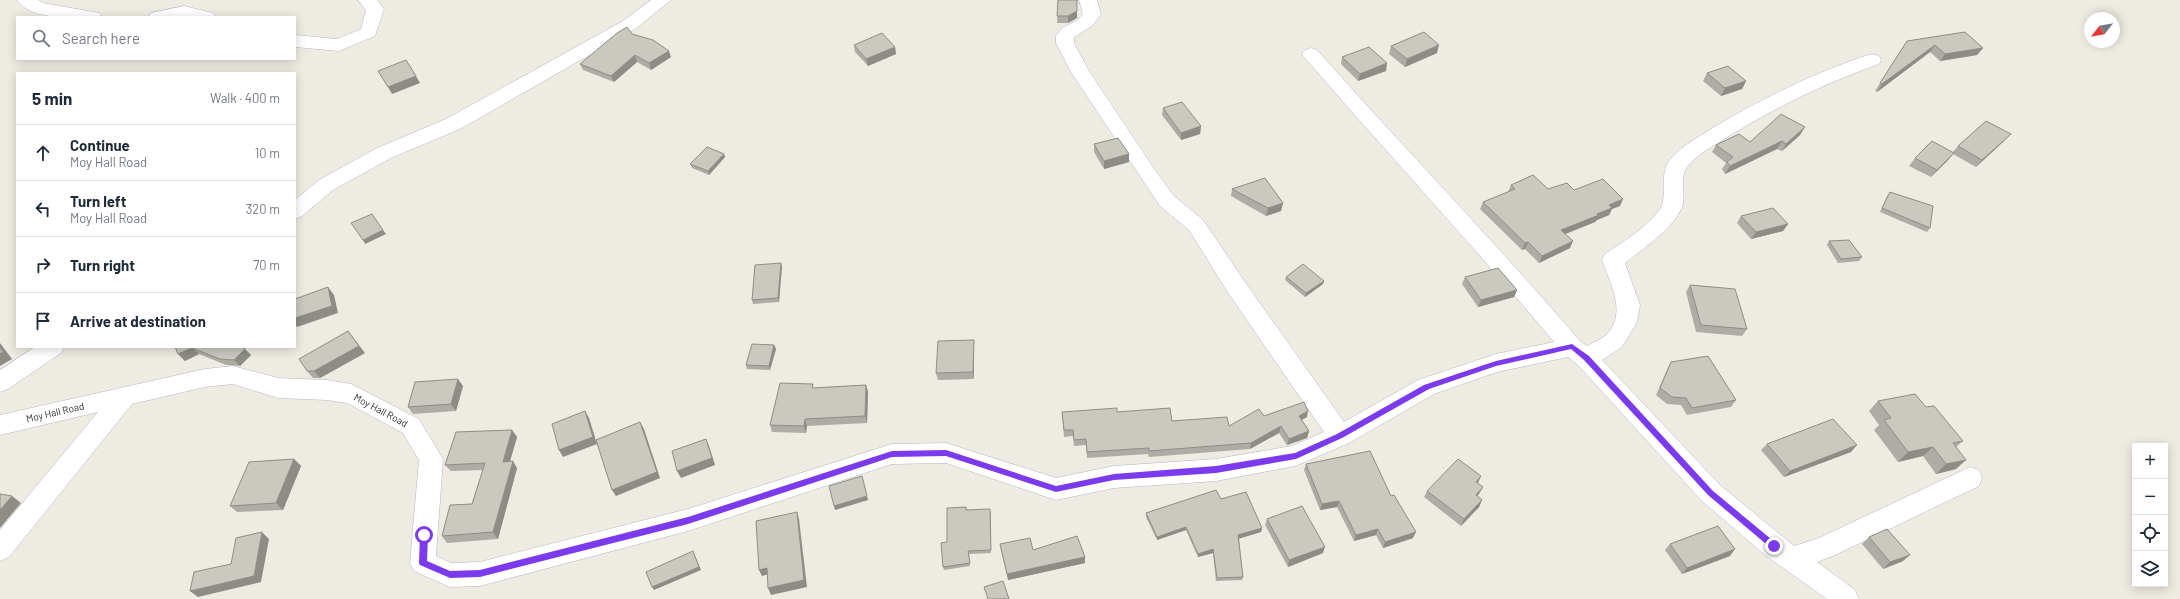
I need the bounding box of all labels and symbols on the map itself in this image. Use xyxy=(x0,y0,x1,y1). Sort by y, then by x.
north arrow xyxy=(2084,12,2120,48)
street label: Moy Hall Road xyxy=(352,391,410,429)
street label: Moy Hall Road xyxy=(25,399,85,425)
route start xyxy=(415,526,433,544)
route end xyxy=(1765,537,1783,555)

